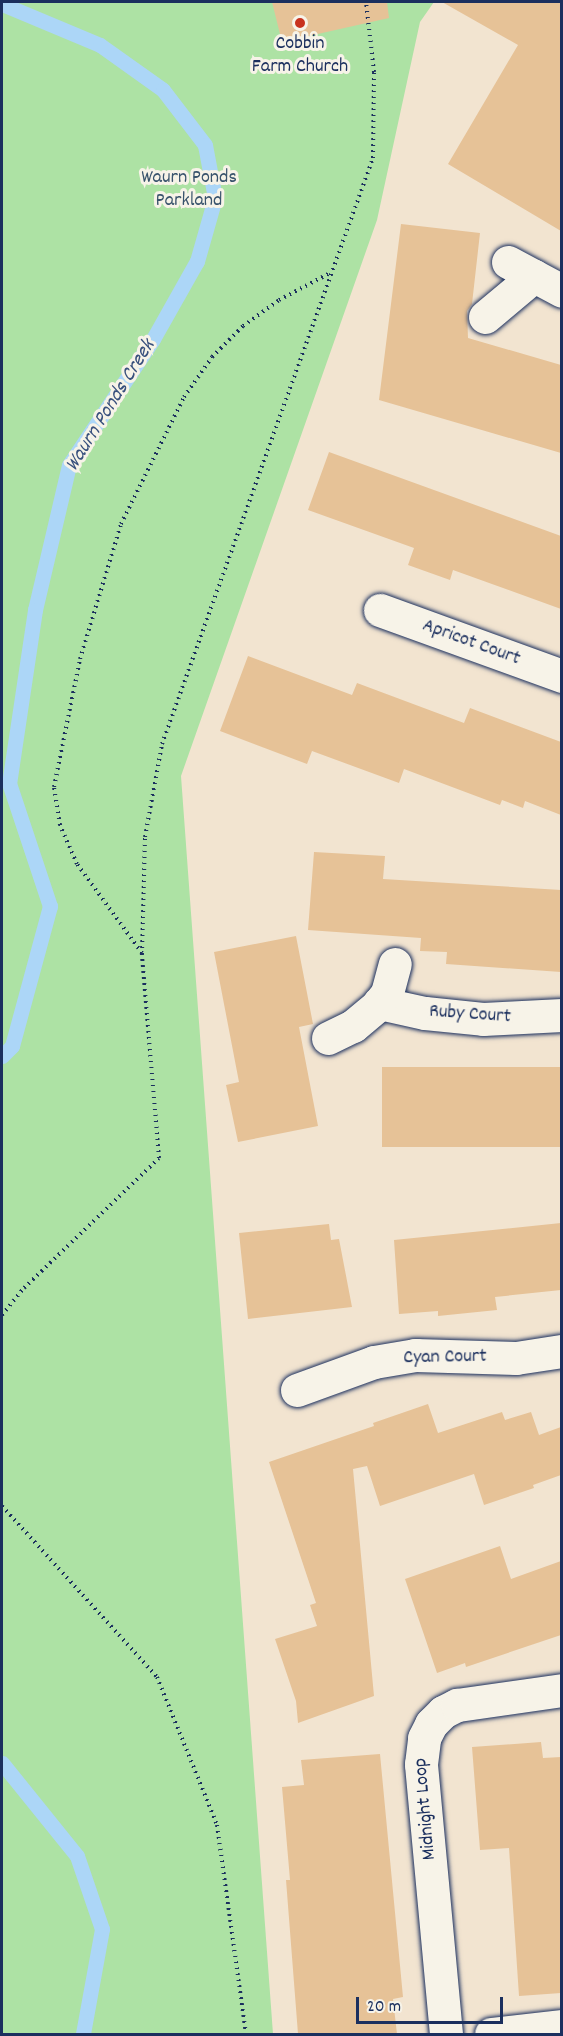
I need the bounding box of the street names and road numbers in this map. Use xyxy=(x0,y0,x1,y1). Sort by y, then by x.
street label: Apricot Court xyxy=(419,614,523,672)
street label: Ruby Court xyxy=(428,1000,512,1030)
street label: Cyan Court xyxy=(403,1345,487,1371)
street label: Midnight Loop xyxy=(410,1757,442,1861)

